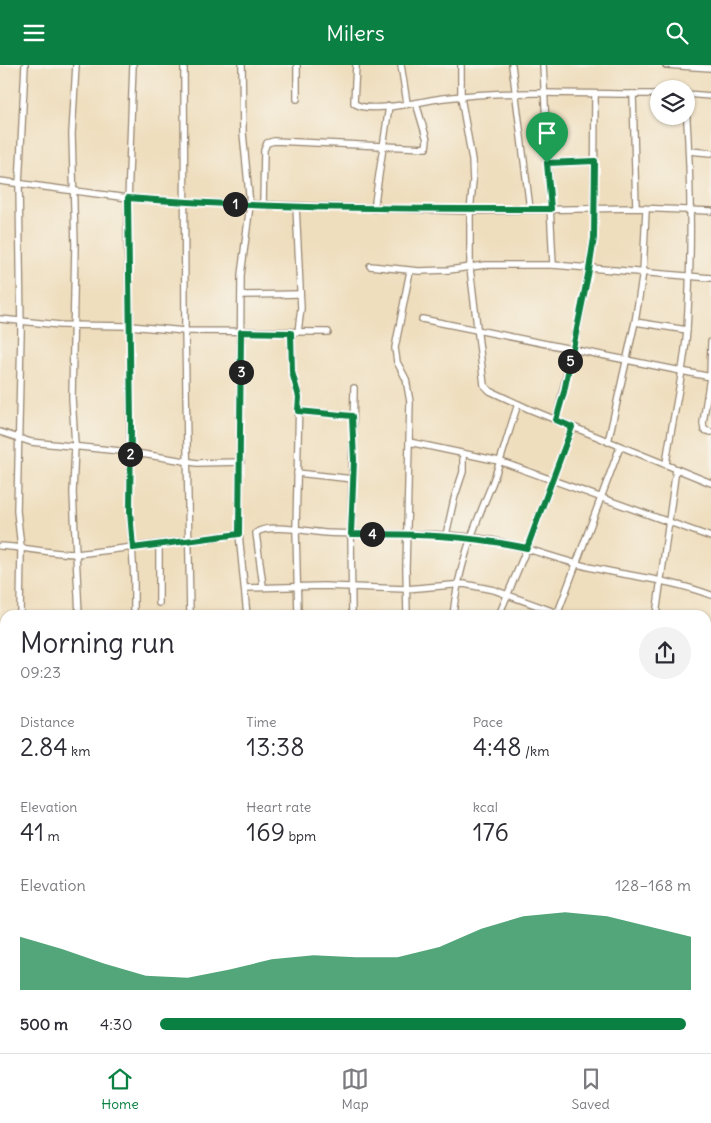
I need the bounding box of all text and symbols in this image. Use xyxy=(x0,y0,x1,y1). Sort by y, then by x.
icon: menu xyxy=(20,19,48,47)
text: Milers xyxy=(326,19,385,47)
icon: search xyxy=(663,19,691,47)
map controls xyxy=(650,80,695,125)
button: layers xyxy=(650,80,695,125)
pin xyxy=(526,112,568,163)
icon: arrive xyxy=(533,119,561,147)
pin: 1 xyxy=(222,191,248,217)
text: 1 xyxy=(233,195,238,213)
pin: 5 xyxy=(558,349,582,373)
text: 5 xyxy=(566,352,575,370)
pin: 3 xyxy=(228,359,254,385)
text: 3 xyxy=(238,363,245,381)
pin: 2 xyxy=(118,441,142,467)
text: 2 xyxy=(127,445,134,463)
pin: 4 xyxy=(360,521,384,547)
text: 4 xyxy=(368,525,377,543)
text: Morning run xyxy=(20,625,175,661)
button: share xyxy=(639,627,691,679)
text: 09:23 xyxy=(20,662,61,682)
text: Distance xyxy=(20,713,75,731)
text: Time xyxy=(246,713,277,731)
text: Pace xyxy=(473,713,503,731)
text: 2.84 xyxy=(20,731,68,763)
text: 13:38 xyxy=(246,731,305,763)
text: 4:48 xyxy=(473,731,522,763)
text: km xyxy=(68,742,90,760)
text: /km xyxy=(522,742,549,760)
text: Elevation xyxy=(20,798,77,816)
text: Heart rate xyxy=(246,798,311,816)
text: kcal xyxy=(473,798,498,816)
text: 41 xyxy=(20,816,44,848)
text: 169 xyxy=(246,816,285,848)
text: 176 xyxy=(473,816,509,848)
text: m xyxy=(44,827,60,845)
text: bpm xyxy=(285,827,316,845)
text: Elevation xyxy=(20,875,86,895)
text: 128–168 m xyxy=(615,875,691,895)
text: 500 m xyxy=(20,1014,68,1034)
text: 4:30 xyxy=(100,1014,132,1034)
tab: Home xyxy=(101,1065,139,1113)
tab: Map xyxy=(341,1065,369,1113)
tab: Saved xyxy=(571,1065,610,1113)

